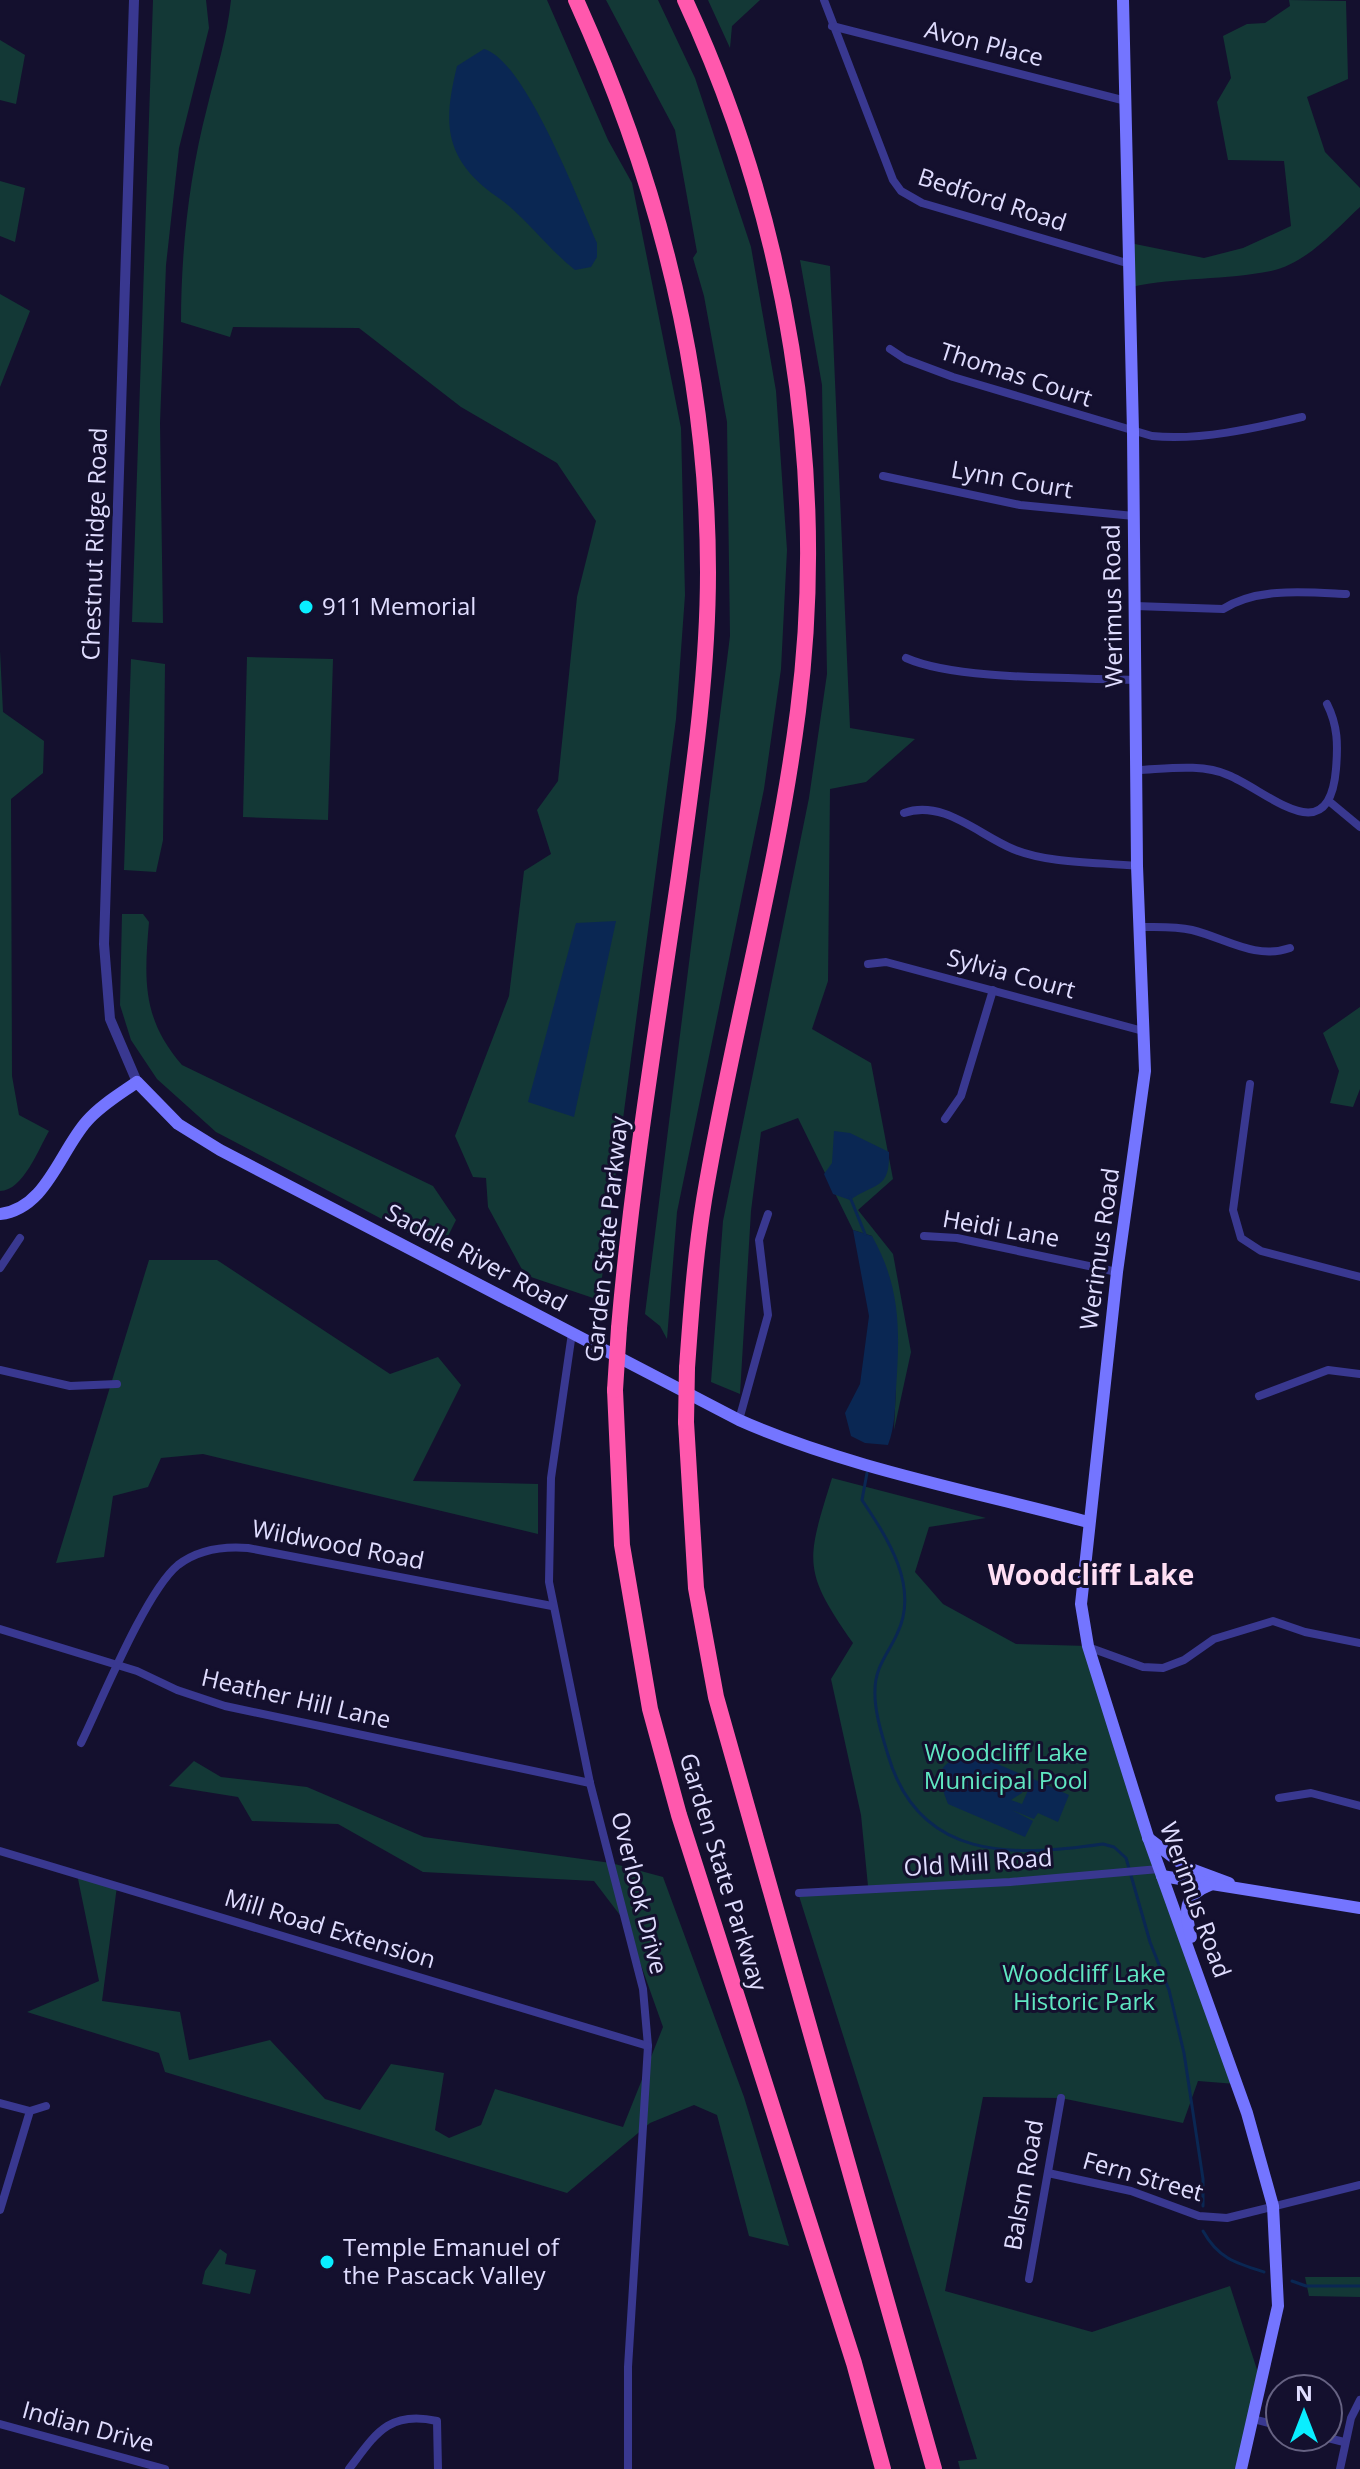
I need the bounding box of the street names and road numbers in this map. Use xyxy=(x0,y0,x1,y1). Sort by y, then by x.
street label: Avon Place xyxy=(921,12,1047,73)
street label: Bedford Road xyxy=(914,159,1071,238)
street label: Thomas Court xyxy=(936,333,1097,414)
street label: Chestnut Ridge Road xyxy=(73,427,114,661)
street label: Lynn Court xyxy=(949,452,1076,505)
street label: Werimus Road xyxy=(1094,524,1129,688)
street label: Sylvia Court xyxy=(944,940,1079,1006)
street label: Garden State Parkway xyxy=(576,1113,635,1363)
street label: Werimus Road xyxy=(1071,1166,1126,1332)
street label: Saddle River Road xyxy=(380,1195,573,1318)
street label: Heidi Lane xyxy=(940,1201,1062,1254)
street label: Wildwood Road xyxy=(249,1511,427,1576)
street label: Heather Hill Lane xyxy=(198,1660,394,1735)
street label: Garden State Parkway xyxy=(673,1749,777,1996)
street label: Overlook Drive xyxy=(604,1808,677,1977)
street label: Werimus Road xyxy=(1153,1817,1240,1982)
street label: Old Mill Road xyxy=(902,1840,1053,1883)
street label: Mill Road Extension xyxy=(221,1880,440,1975)
street label: Balsm Road xyxy=(995,2117,1050,2253)
street label: Fern Street xyxy=(1079,2143,1207,2208)
street label: Indian Drive xyxy=(19,2392,158,2459)

